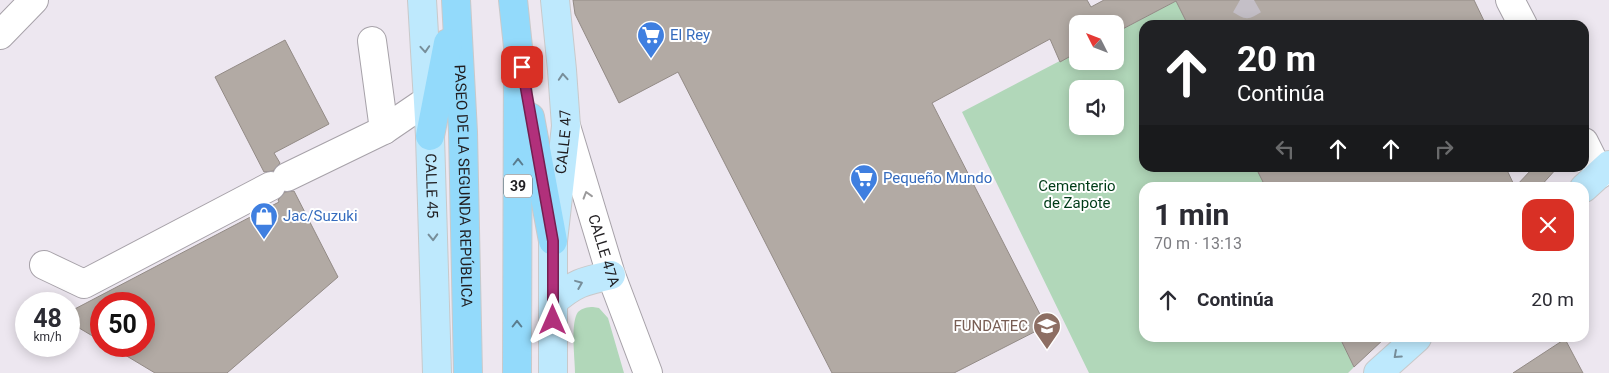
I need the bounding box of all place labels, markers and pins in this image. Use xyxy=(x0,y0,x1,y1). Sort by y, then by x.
supermarket icon: El Rey xyxy=(636,20,666,59)
place label: El Rey xyxy=(670,26,710,44)
pin xyxy=(501,46,543,88)
supermarket icon: Pequeño Mundo xyxy=(849,163,879,202)
place label: Pequeño Mundo xyxy=(883,169,992,187)
shop icon: Jac/Suzuki xyxy=(249,201,279,240)
place label: Jac/Suzuki xyxy=(283,207,358,225)
school or university icon: FUNDATEC xyxy=(1032,311,1062,350)
place label: FUNDATEC xyxy=(954,317,1028,335)

